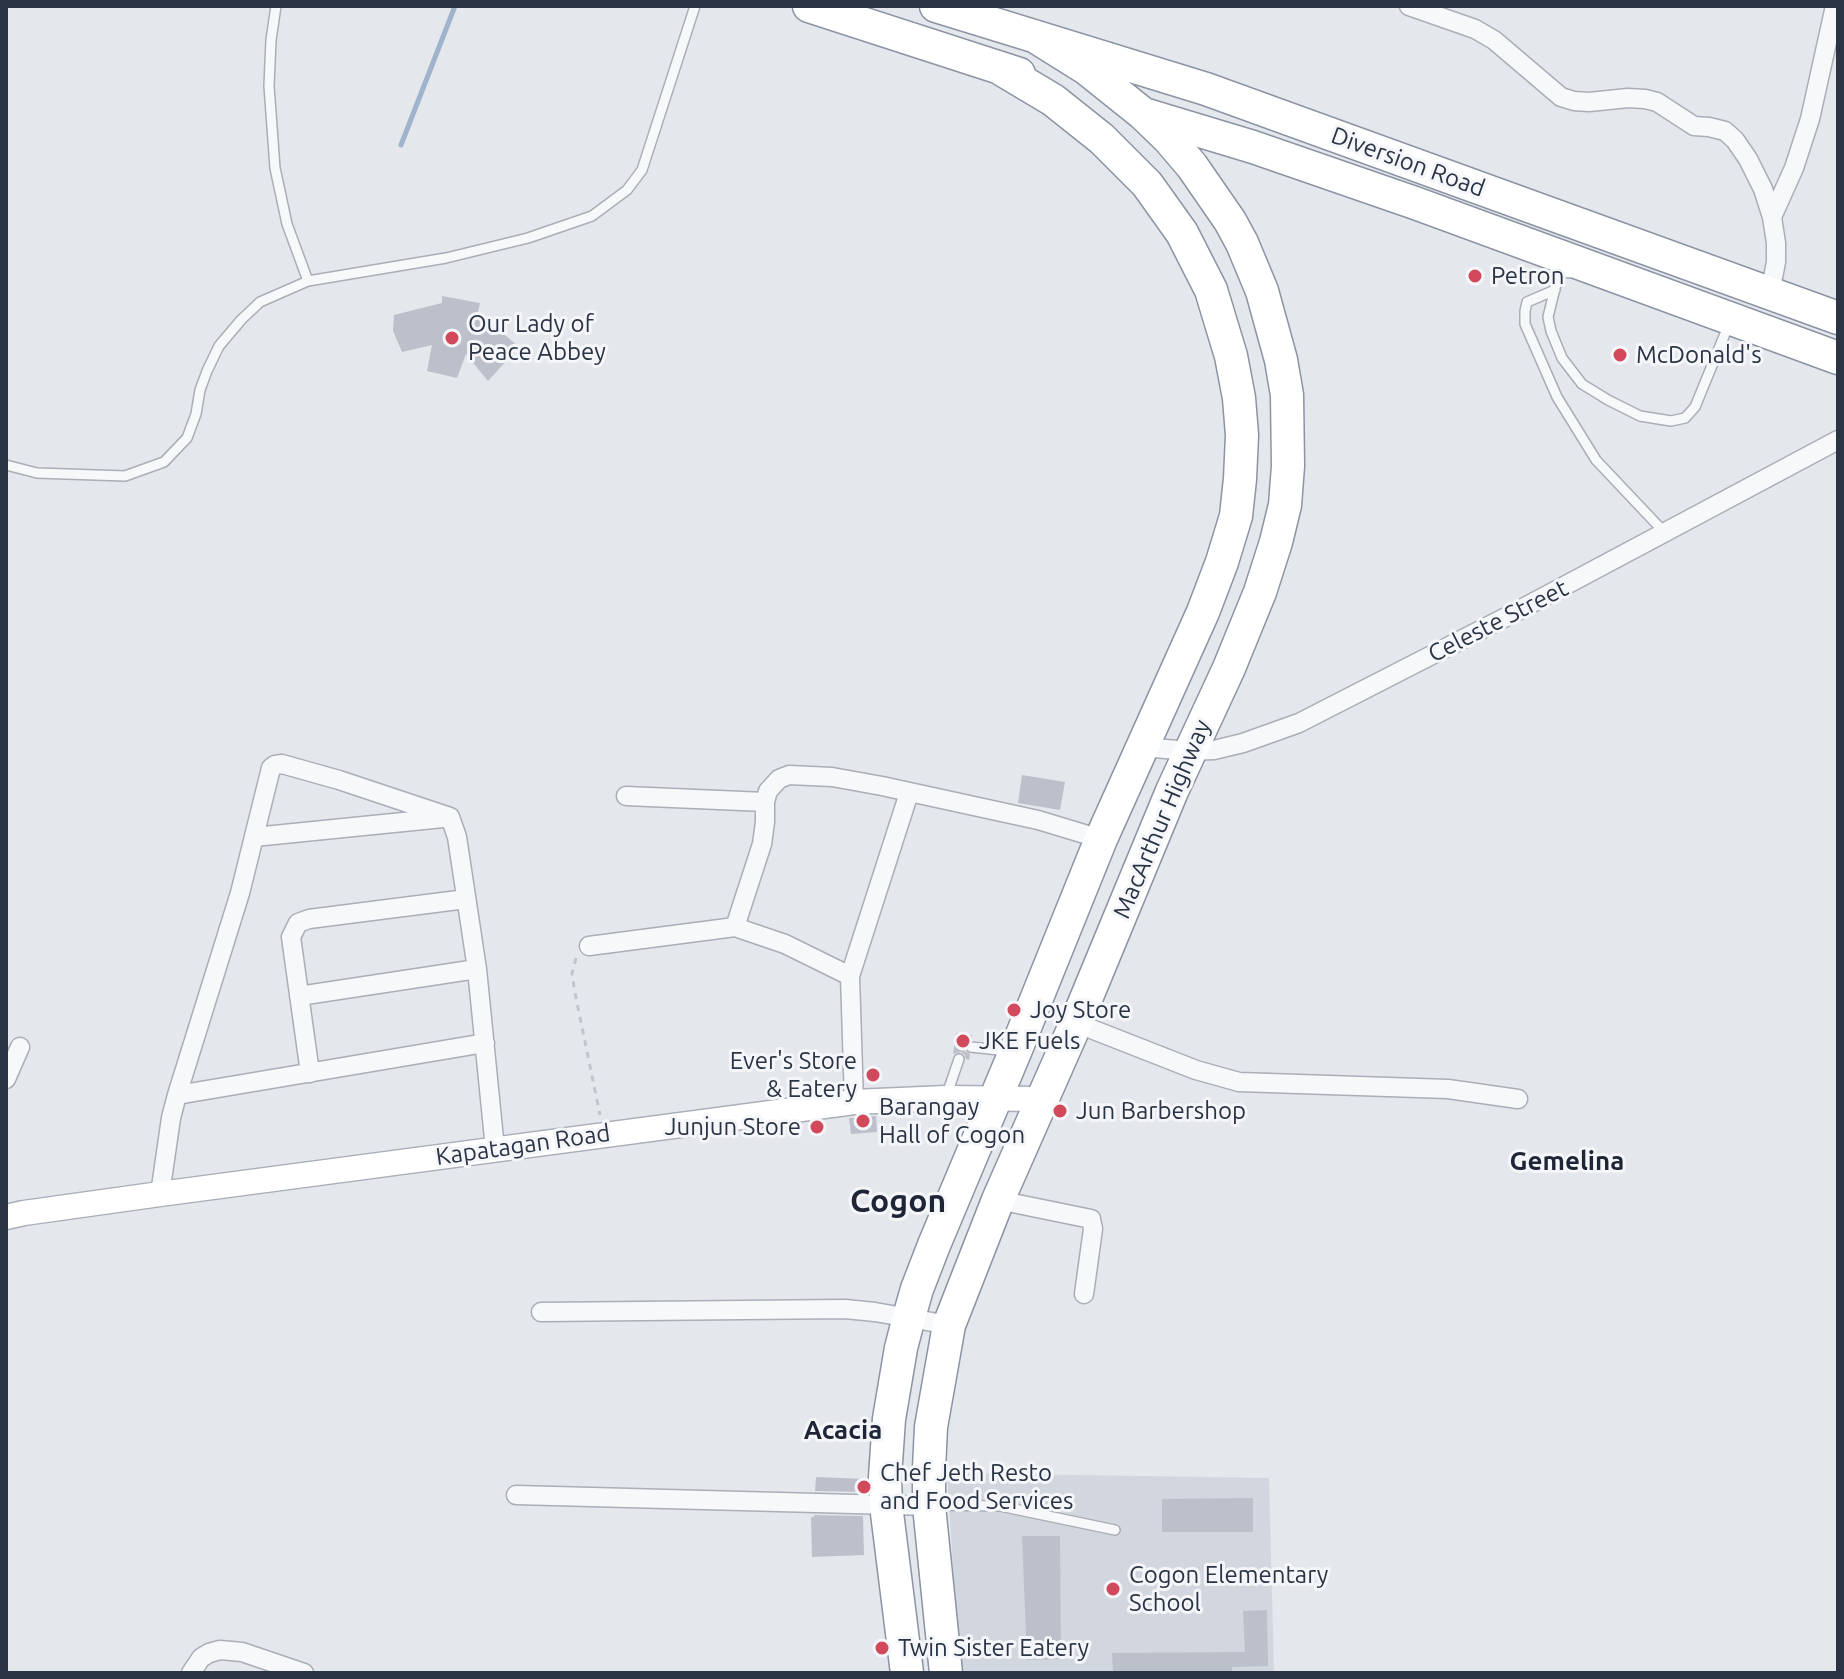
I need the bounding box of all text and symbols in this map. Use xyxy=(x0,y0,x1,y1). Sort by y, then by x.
street label: Diversion Road xyxy=(1327,121,1489,203)
place label: Petron xyxy=(1491,262,1564,290)
marker: Petron xyxy=(1466,267,1484,285)
place label: Our Lady of Peace Abbey xyxy=(468,310,606,366)
marker: Our Lady of Peace Abbey xyxy=(443,329,461,347)
place label: McDonald's xyxy=(1636,341,1762,369)
marker: McDonald's xyxy=(1611,346,1629,364)
street label: Celeste Street xyxy=(1423,573,1573,669)
street label: MacArthur Highway xyxy=(1107,715,1217,923)
place label: Joy Store xyxy=(1030,996,1131,1024)
marker: Joy Store xyxy=(1005,1001,1023,1019)
place label: JKE Fuels xyxy=(979,1027,1080,1055)
marker: JKE Fuels xyxy=(954,1032,972,1050)
place label: Ever's Store & Eatery xyxy=(730,1047,857,1103)
marker: Ever's Store & Eatery xyxy=(864,1066,882,1084)
place label: Barangay Hall of Cogon xyxy=(879,1093,1025,1149)
place label: Jun Barbershop xyxy=(1076,1097,1246,1125)
marker: Jun Barbershop xyxy=(1051,1102,1069,1120)
marker: Barangay Hall of Cogon xyxy=(854,1112,872,1130)
place label: Junjun Store xyxy=(665,1113,801,1141)
marker: Junjun Store xyxy=(808,1118,826,1136)
street label: Kapatagan Road xyxy=(434,1119,612,1171)
district label: Gemelina xyxy=(1510,1145,1624,1177)
district label: Cogon xyxy=(850,1182,946,1220)
district label: Acacia xyxy=(804,1414,882,1446)
place label: Chef Jeth Resto and Food Services xyxy=(880,1459,1074,1515)
marker: Chef Jeth Resto and Food Services xyxy=(855,1478,873,1496)
place label: Cogon Elementary School xyxy=(1129,1561,1328,1617)
marker: Cogon Elementary School xyxy=(1104,1580,1122,1598)
place label: Twin Sister Eatery xyxy=(898,1634,1089,1662)
marker: Twin Sister Eatery xyxy=(873,1639,891,1657)

